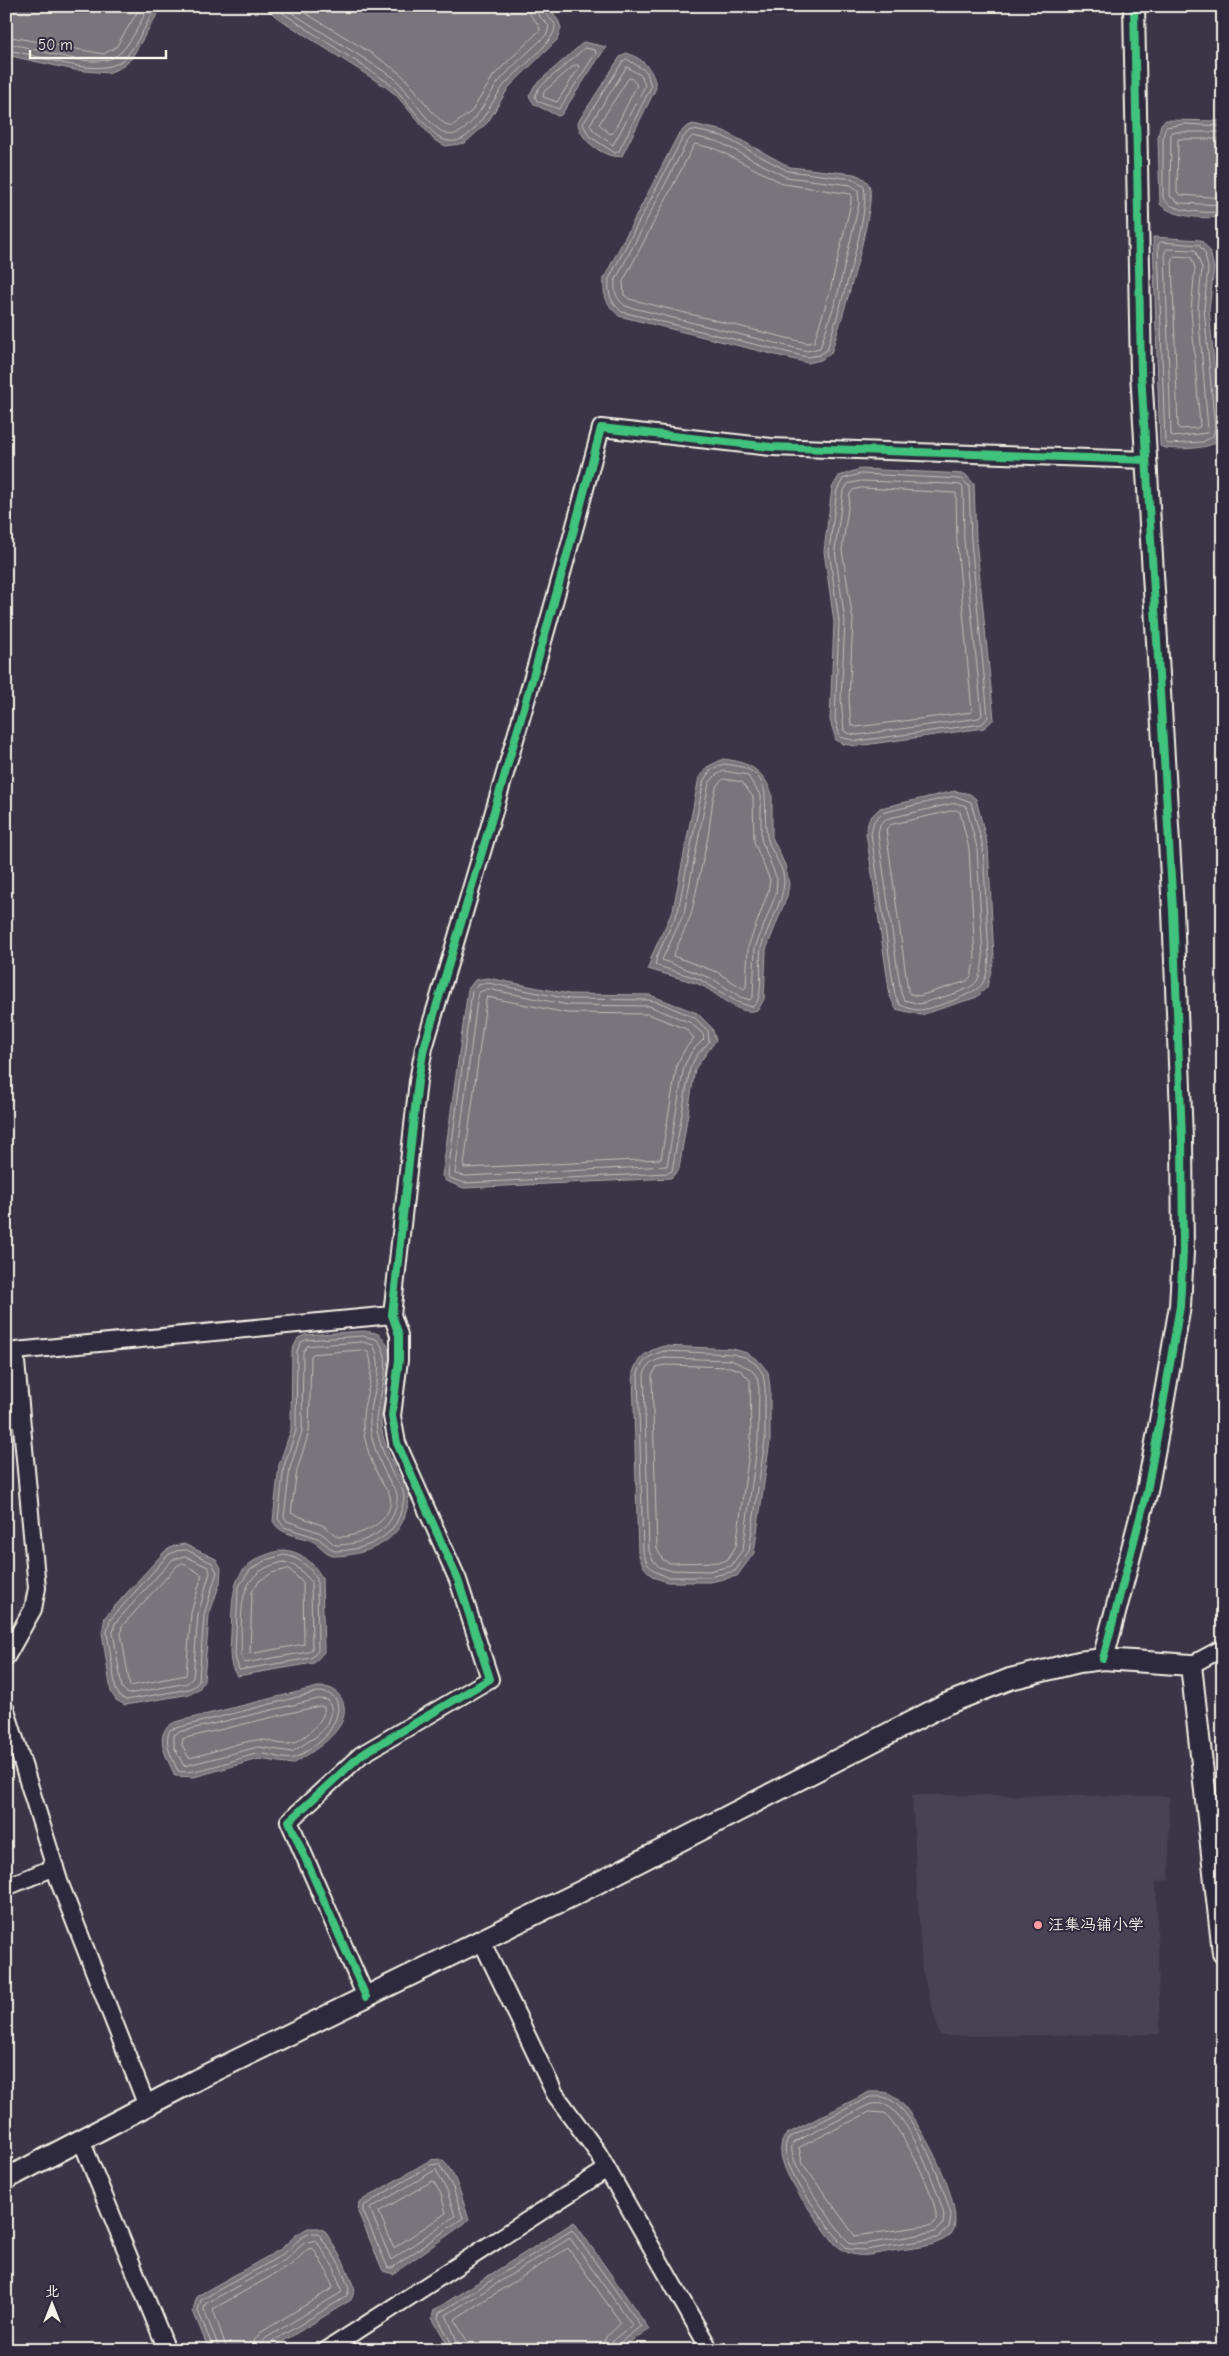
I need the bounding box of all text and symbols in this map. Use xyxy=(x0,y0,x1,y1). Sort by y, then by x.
scale bar xyxy=(30,28,166,60)
text: 50 m xyxy=(38,36,73,54)
place label: 汪集冯铺小学 xyxy=(1048,1916,1144,1934)
marker: 汪集冯铺小学 xyxy=(1032,1919,1044,1931)
north arrow xyxy=(28,2278,78,2328)
text: 北 xyxy=(45,2283,59,2300)

